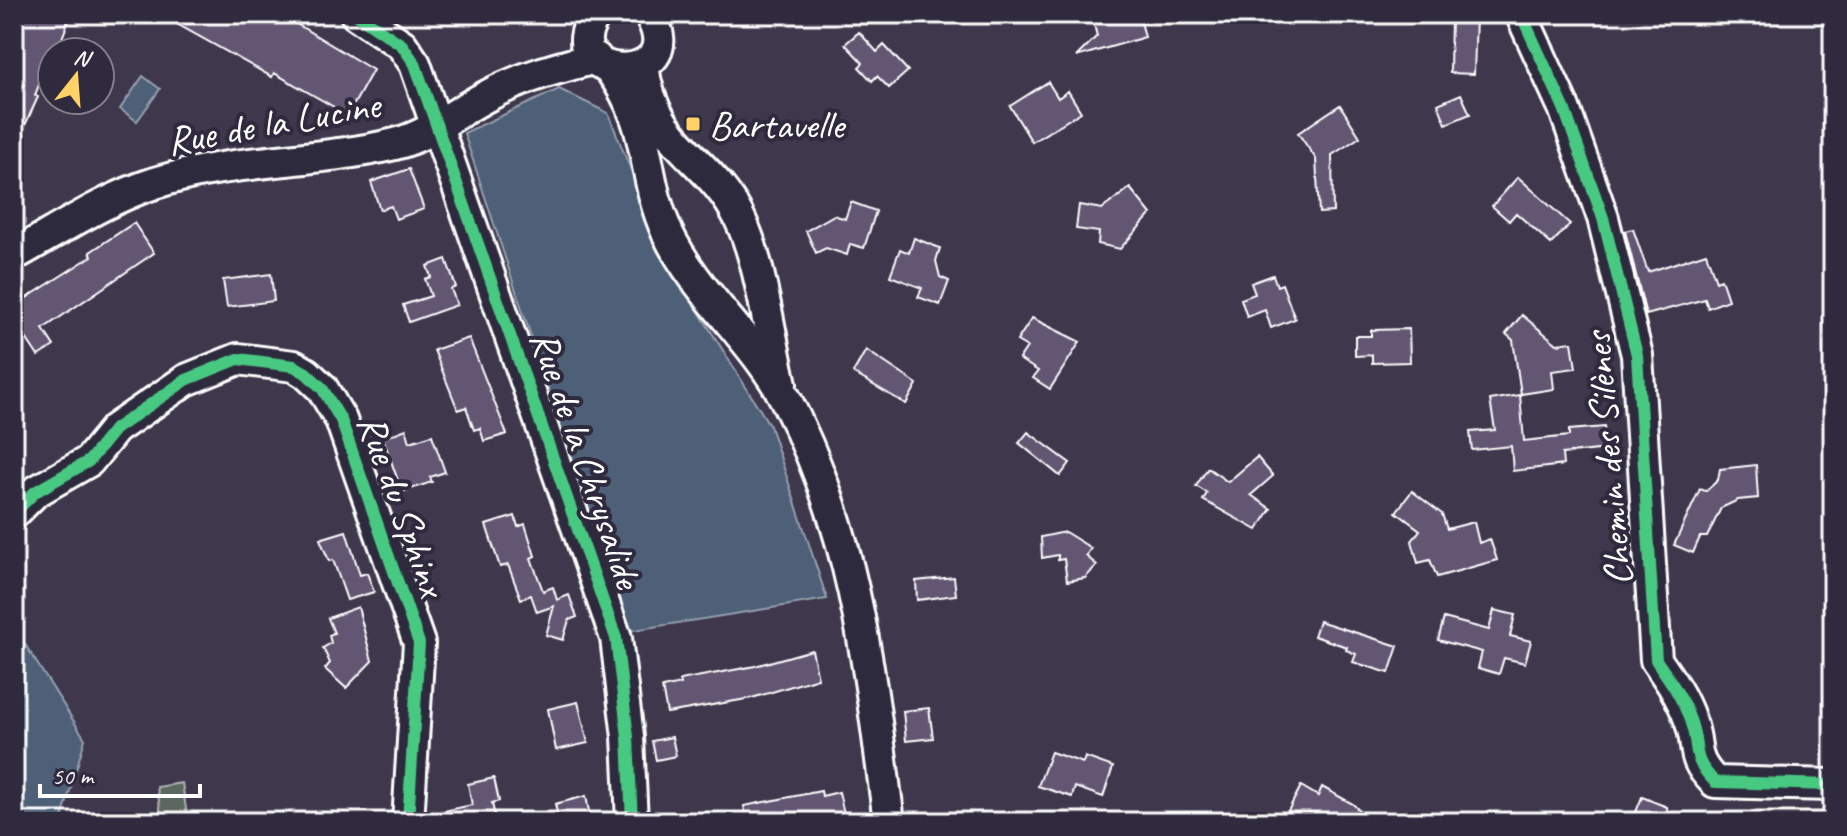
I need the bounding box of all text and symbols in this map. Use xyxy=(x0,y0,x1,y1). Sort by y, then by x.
north arrow xyxy=(36,36,116,116)
text: N xyxy=(71,42,95,74)
street label: Rue de la Lucine xyxy=(163,79,386,166)
place label: Bartavelle xyxy=(709,100,847,150)
marker: Bartavelle xyxy=(684,115,702,133)
street label: Rue de la Chrysalide xyxy=(519,324,654,598)
street label: Chemin des Silènes xyxy=(1572,327,1644,588)
street label: Rue du Sphinx xyxy=(346,408,459,606)
scale bar xyxy=(40,748,200,798)
text: 50 m xyxy=(52,761,95,791)

